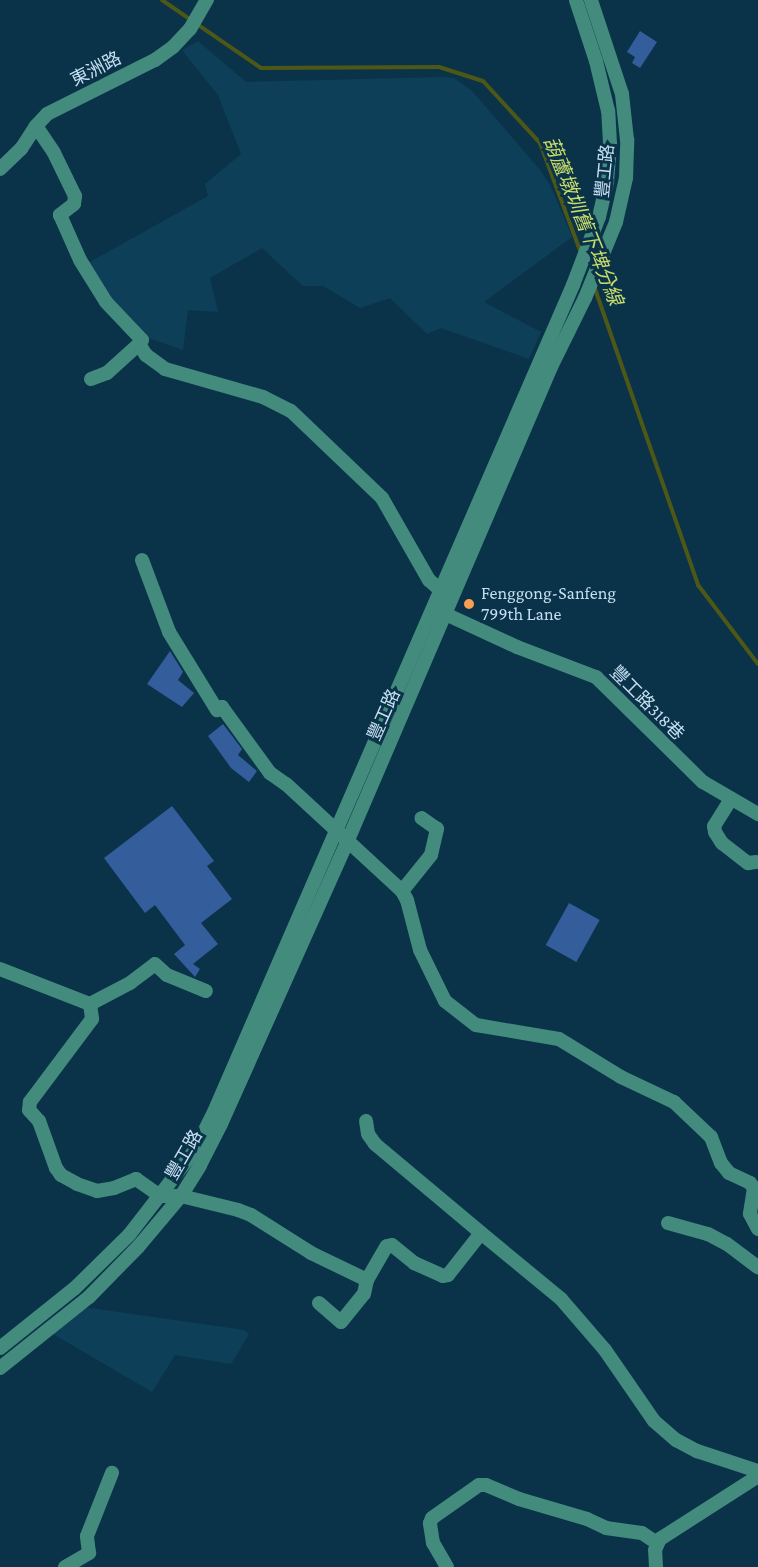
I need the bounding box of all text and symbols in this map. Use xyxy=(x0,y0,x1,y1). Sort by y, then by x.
street label: 東洲路 xyxy=(67,47,125,91)
water label: 葫蘆墩圳舊下埤分線 xyxy=(538,133,628,309)
street label: 豐工路 xyxy=(591,143,619,199)
place label: Fenggong-Sanfeng 799th Lane xyxy=(481,583,616,626)
marker: Fenggong-Sanfeng 799th Lane xyxy=(462,597,476,611)
street label: 豐工路318巷 xyxy=(605,661,689,745)
street label: 豐工路 xyxy=(363,686,405,744)
street label: 豐工路 xyxy=(161,1126,207,1184)

